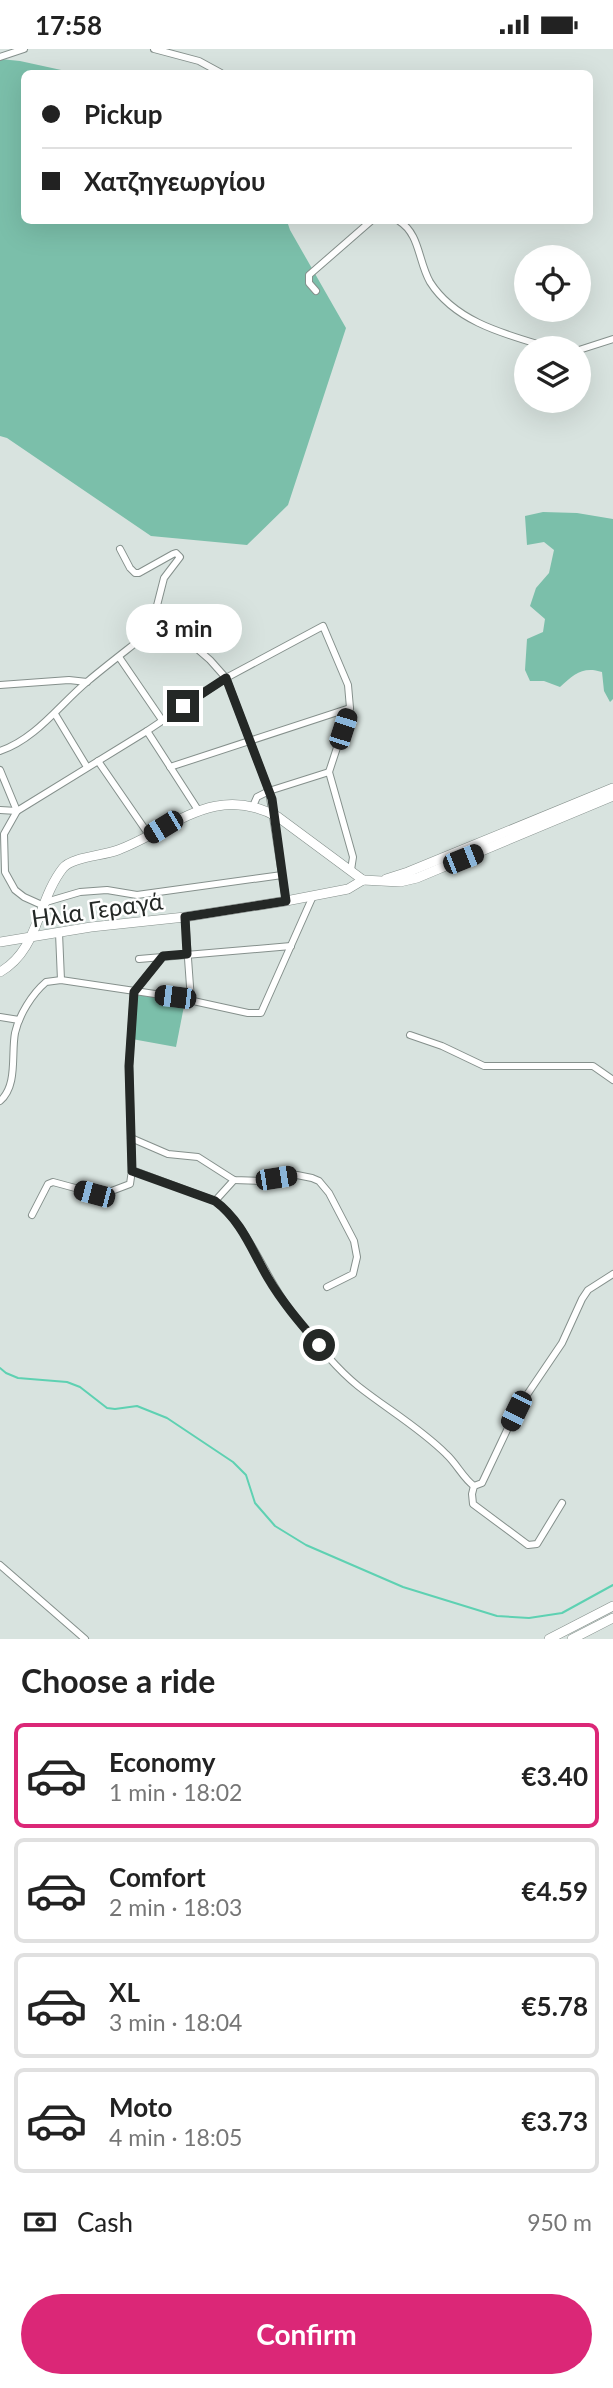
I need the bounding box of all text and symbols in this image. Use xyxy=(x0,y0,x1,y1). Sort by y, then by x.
text: 17:58 xyxy=(35,9,102,41)
text: Pickup xyxy=(84,98,163,130)
text: Χατζηγεωργίου xyxy=(84,165,266,197)
map controls xyxy=(514,245,591,413)
button: locate xyxy=(514,245,591,322)
button: layers xyxy=(514,336,591,413)
callout: 3 min xyxy=(125,605,241,653)
text: 3 min xyxy=(155,614,213,642)
route end xyxy=(167,690,199,722)
car xyxy=(327,706,360,752)
car xyxy=(140,807,187,847)
car xyxy=(440,841,487,877)
street label: Ηλία Γεραγά xyxy=(29,885,165,933)
car xyxy=(153,984,198,1010)
car xyxy=(254,1164,299,1192)
car xyxy=(71,1178,118,1210)
route start xyxy=(303,1329,335,1361)
car xyxy=(498,1388,535,1434)
text: Choose a ride xyxy=(21,1661,215,1700)
icon: car xyxy=(25,1744,88,1807)
text: Economy xyxy=(109,1746,215,1778)
text: €3.40 xyxy=(522,1760,588,1792)
text: 1 min · 18:02 xyxy=(109,1778,242,1806)
icon: car xyxy=(25,1859,88,1922)
text: Comfort xyxy=(109,1861,206,1893)
text: €4.59 xyxy=(522,1875,588,1907)
text: 2 min · 18:03 xyxy=(109,1893,242,1921)
icon: car xyxy=(25,1974,88,2037)
text: XL xyxy=(109,1976,140,2008)
text: €5.78 xyxy=(522,1990,588,2022)
text: 3 min · 18:04 xyxy=(109,2008,242,2036)
icon: car xyxy=(25,2089,88,2152)
text: Moto xyxy=(109,2091,172,2123)
text: €3.73 xyxy=(522,2105,588,2137)
text: 4 min · 18:05 xyxy=(109,2123,242,2151)
icon: cash xyxy=(21,2203,59,2241)
text: Cash xyxy=(77,2206,133,2238)
text: 950 m xyxy=(527,2208,592,2236)
button: Confirm xyxy=(21,2294,592,2374)

